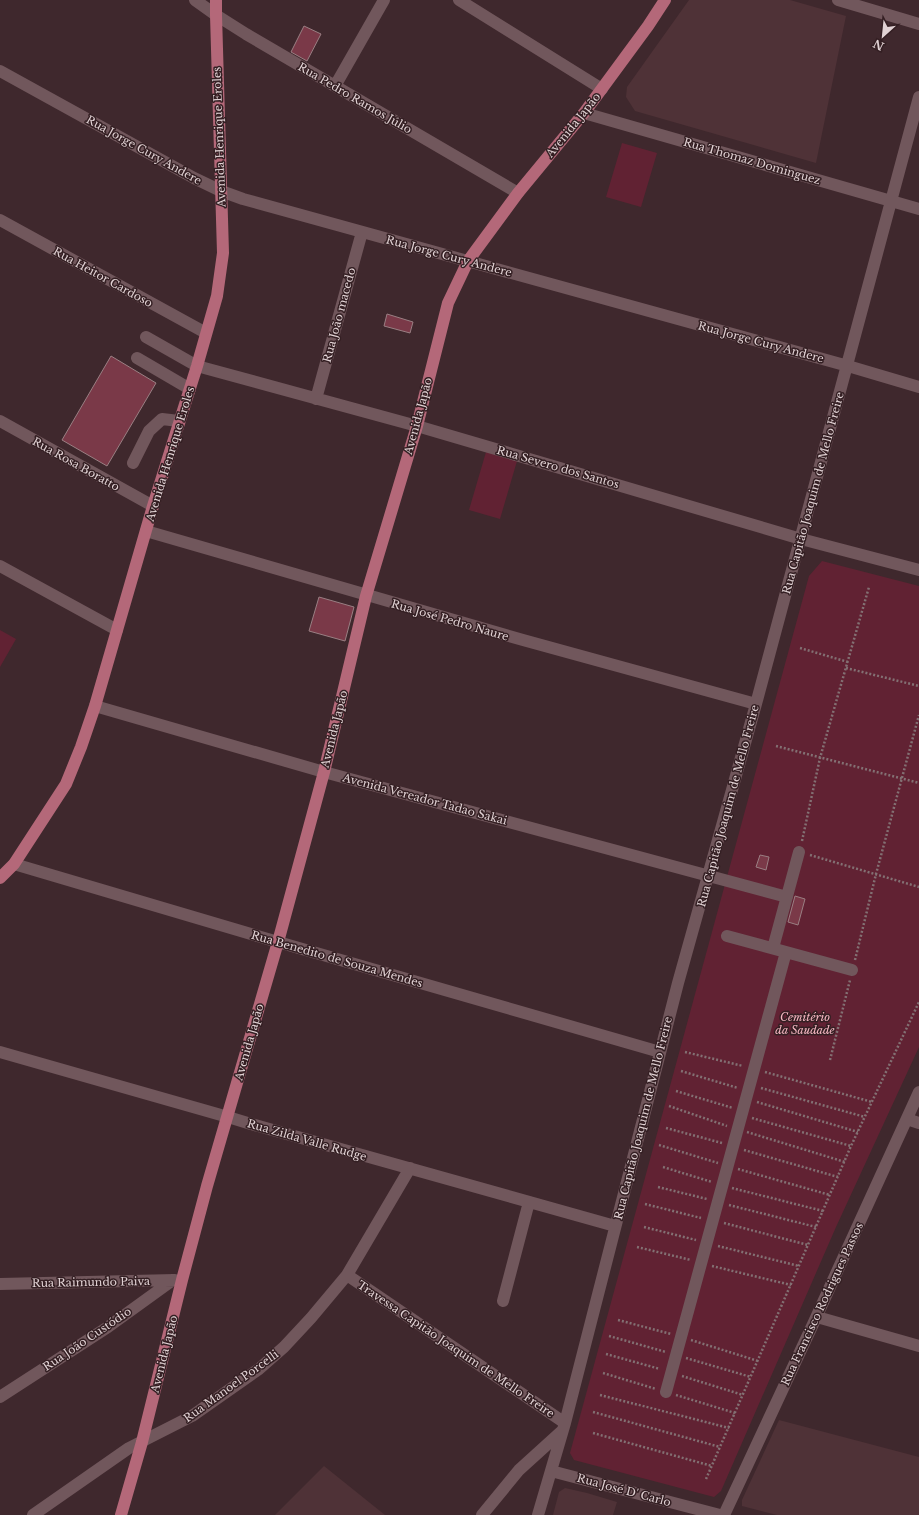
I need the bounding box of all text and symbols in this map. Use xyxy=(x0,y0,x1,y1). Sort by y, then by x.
north arrow xyxy=(863,16,903,56)
text: N xyxy=(870,36,886,53)
street label: Rua Pedro Ramos Júlio xyxy=(295,60,415,136)
street label: Avenida Henrique Eroles xyxy=(210,67,228,208)
street label: Avenida Japão xyxy=(542,90,603,161)
street label: Rua Jorge Cury Andere xyxy=(84,112,204,188)
street label: Rua Thomaz Dominguez xyxy=(682,135,822,187)
street label: Rua Jorge Cury Andere xyxy=(385,232,513,280)
street label: Rua Heitor Cardoso xyxy=(51,244,155,310)
street label: Rua João macedo xyxy=(320,266,358,364)
street label: Rua Jorge Cury Andere xyxy=(697,318,825,366)
street label: Avenida Japão xyxy=(401,376,435,457)
street label: Avenida Henrique Eroles xyxy=(142,385,197,524)
street label: Rua Capitão Joaquim de Mello Freire xyxy=(779,390,847,596)
street label: Rua Rosa Boratto xyxy=(30,434,122,494)
street label: Rua Severo dos Santos xyxy=(495,443,621,491)
street label: Rua José Pedro Naure xyxy=(390,596,510,644)
street label: Avenida Japão xyxy=(317,689,350,770)
street label: Rua Capitão Joaquim de Mello Freire xyxy=(694,703,762,909)
street label: Avenida Vereador Tadao Sakai xyxy=(340,770,509,828)
street label: Rua Benedito de Souza Mendes xyxy=(250,928,424,990)
street label: Avenida Japão xyxy=(231,1002,267,1083)
park label: Cemitério da Saudade xyxy=(775,1010,835,1037)
street label: Rua Capitão Joaquim de Mello Freire xyxy=(611,1015,675,1221)
street label: Rua Zilda Valle Rudge xyxy=(246,1116,368,1164)
street label: Rua Francisco Rodrigues Passos xyxy=(778,1220,866,1388)
street label: Rua Raimundo Paiva xyxy=(32,1274,151,1290)
street label: Travessa Capitão Joaquim de Mello Freire xyxy=(355,1278,557,1420)
street label: Rua João Custódio xyxy=(40,1304,134,1374)
street label: Avenida Japão xyxy=(147,1314,180,1395)
street label: Rua Manoel Porcelli xyxy=(181,1347,281,1425)
street label: Rua José D' Carlo xyxy=(575,1471,673,1509)

